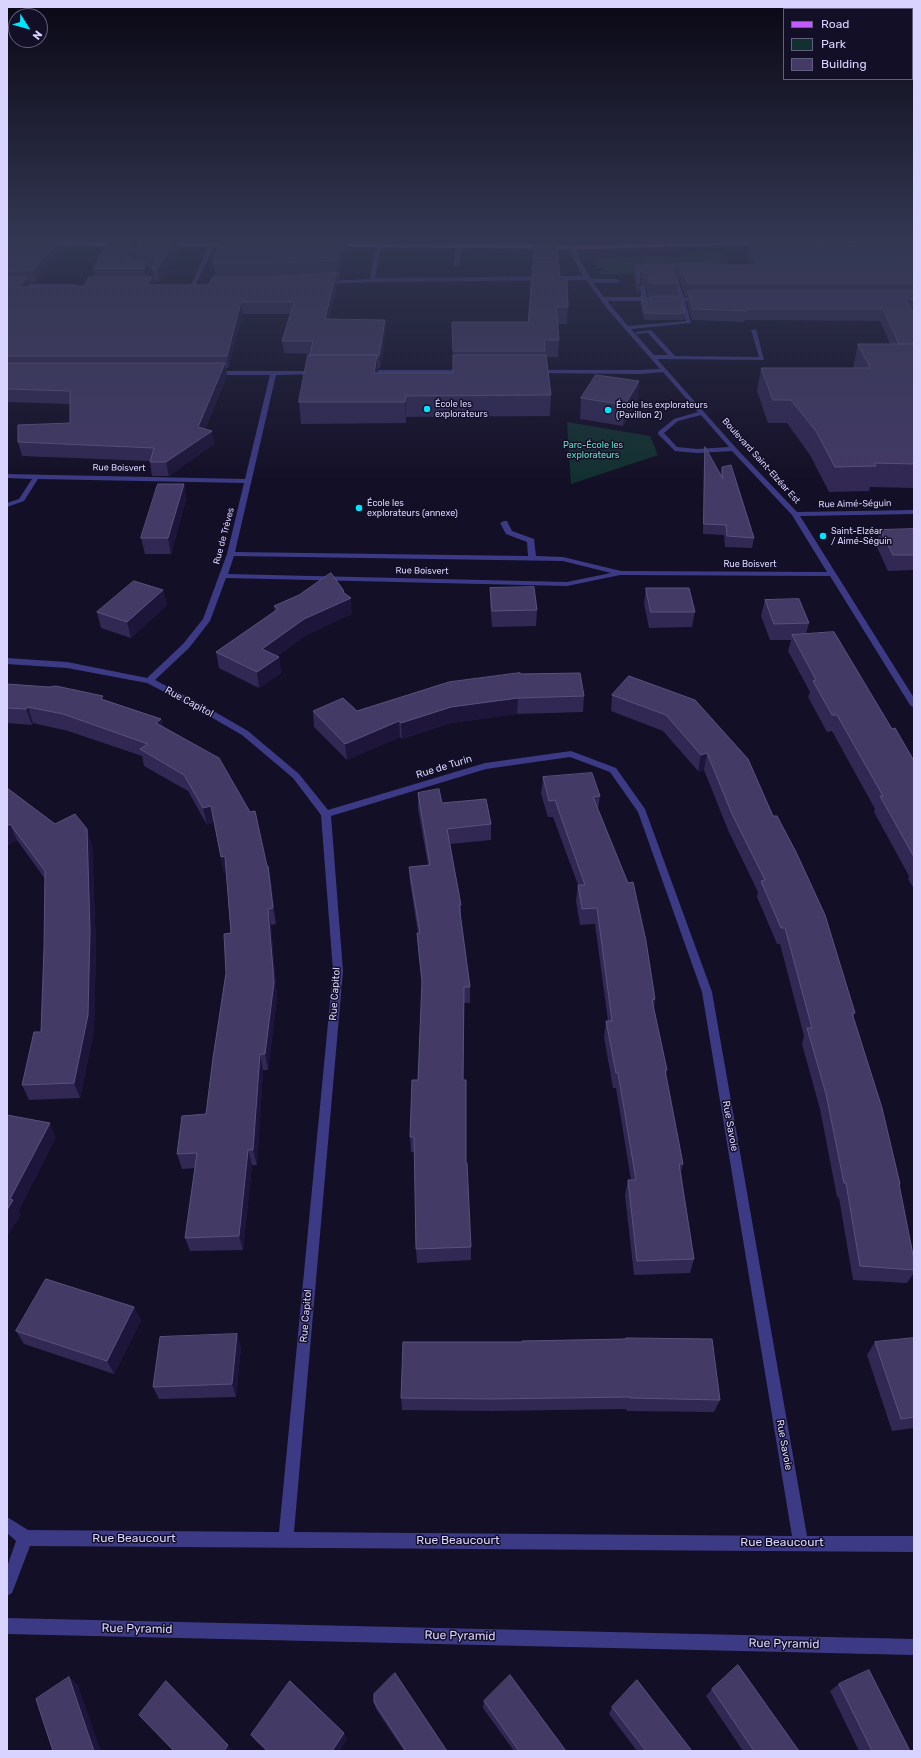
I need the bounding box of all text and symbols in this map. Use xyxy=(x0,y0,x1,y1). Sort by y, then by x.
north arrow xyxy=(8,8,48,48)
legend xyxy=(783,8,913,80)
text: Road xyxy=(821,17,849,31)
text: N xyxy=(30,28,45,42)
text: Park xyxy=(821,37,846,51)
text: Building xyxy=(821,57,867,71)
place label: École les explorateurs xyxy=(435,399,488,420)
place label: École les explorateurs (Pavillon 2) xyxy=(616,400,708,421)
marker: École les explorateurs xyxy=(422,404,432,414)
marker: École les explorateurs (Pavillon 2) xyxy=(603,405,613,415)
street label: Boulevard Saint-Elzéar Est xyxy=(720,416,802,506)
park label: Parc-École les explorateurs xyxy=(563,440,623,461)
street label: Rue Boisvert xyxy=(92,462,146,474)
place label: École les explorateurs (annexe) xyxy=(367,498,458,519)
street label: Rue Aimé-Séguin xyxy=(818,498,892,510)
marker: École les explorateurs (annexe) xyxy=(354,503,364,513)
street label: Rue de Trèves xyxy=(211,506,237,566)
place label: Saint-Elzéar / Aimé-Séguin xyxy=(831,526,892,547)
marker: Saint-Elzéar / Aimé-Séguin xyxy=(818,531,828,541)
street label: Rue Boisvert xyxy=(723,559,777,569)
street label: Rue Boisvert xyxy=(395,565,449,577)
street label: Rue Capitol xyxy=(163,684,215,720)
street label: Rue de Turin xyxy=(415,753,473,781)
street label: Rue Capitol xyxy=(327,967,343,1021)
street label: Rue Savoie xyxy=(720,1100,740,1152)
street label: Rue Capitol xyxy=(298,1289,314,1343)
street label: Rue Savoie xyxy=(774,1419,794,1471)
street label: Rue Beaucourt xyxy=(92,1532,176,1546)
street label: Rue Beaucourt xyxy=(416,1534,500,1548)
street label: Rue Beaucourt xyxy=(740,1536,824,1550)
street label: Rue Pyramid xyxy=(101,1621,173,1637)
street label: Rue Pyramid xyxy=(424,1628,496,1644)
street label: Rue Pyramid xyxy=(748,1636,820,1652)

